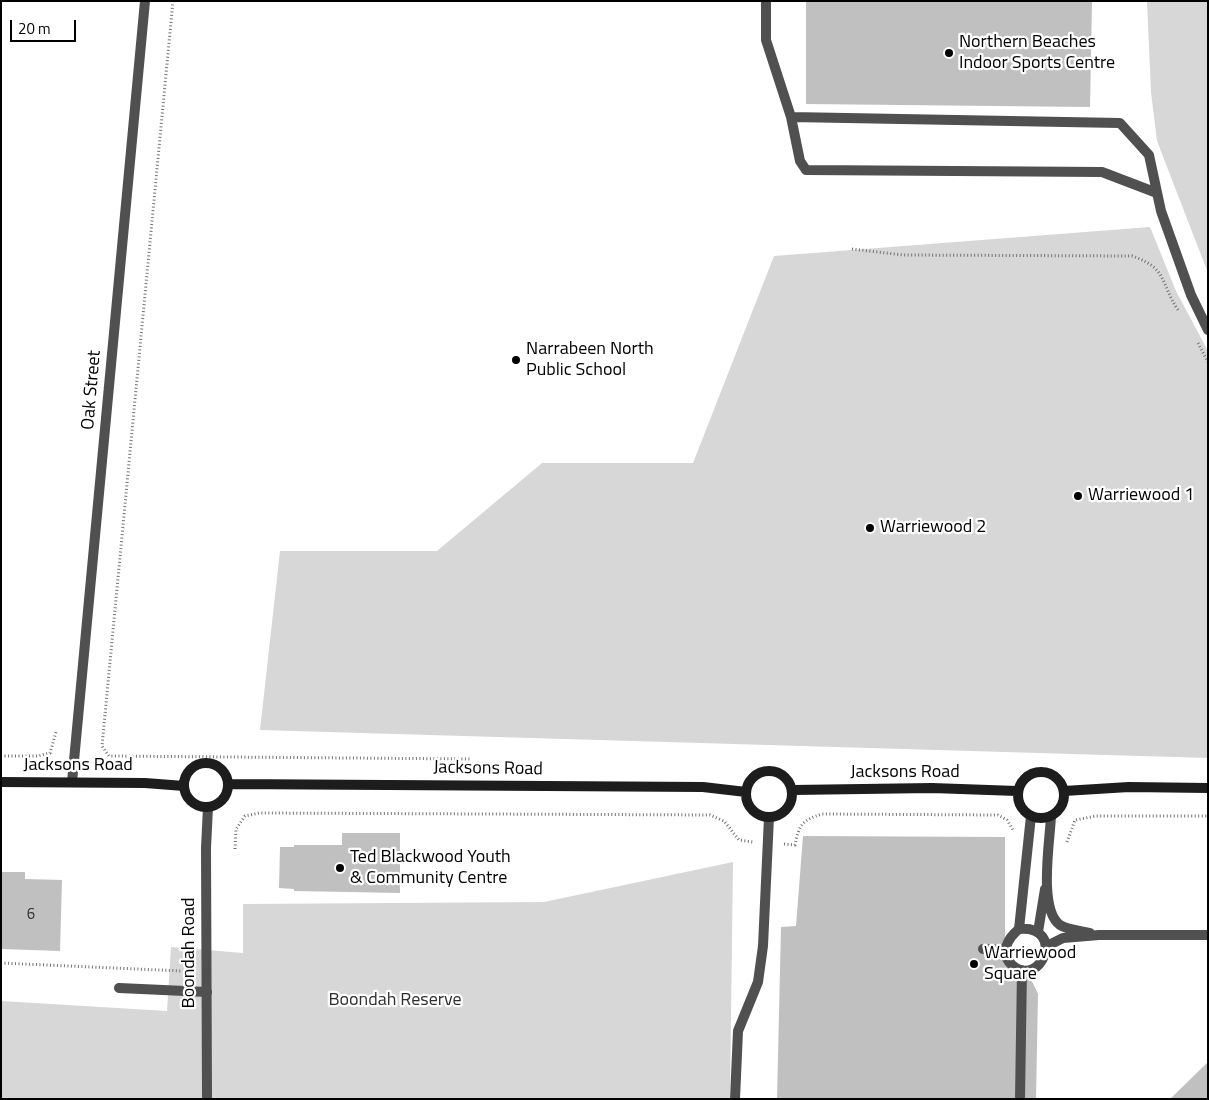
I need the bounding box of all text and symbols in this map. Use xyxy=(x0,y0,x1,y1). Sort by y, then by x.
scale bar xyxy=(12,10,79,42)
text: 20 m xyxy=(18,17,51,40)
place label: Northern Beaches Indoor Sports Centre xyxy=(959,32,1115,74)
marker: Northern Beaches Indoor Sports Centre xyxy=(943,47,955,59)
place label: Narrabeen North Public School xyxy=(526,339,654,382)
street label: Oak Street xyxy=(78,349,106,431)
marker: Narrabeen North Public School xyxy=(510,354,522,366)
place label: Warriewood 1 xyxy=(1088,485,1194,507)
marker: Warriewood 1 xyxy=(1072,490,1084,502)
place label: Warriewood 2 xyxy=(880,517,986,539)
marker: Warriewood 2 xyxy=(864,522,876,534)
street label: Jacksons Road xyxy=(23,755,133,777)
street label: Jacksons Road xyxy=(433,757,543,781)
street label: Jacksons Road xyxy=(850,762,960,784)
place label: Ted Blackwood Youth & Community Centre xyxy=(350,847,511,890)
marker: Ted Blackwood Youth & Community Centre xyxy=(334,862,346,874)
street label: Boondah Road xyxy=(179,898,201,1008)
house number: 6 xyxy=(27,906,35,924)
place label: Warriewood Square xyxy=(984,943,1076,986)
marker: Warriewood Square xyxy=(968,958,980,970)
park label: Boondah Reserve xyxy=(328,990,462,1012)

